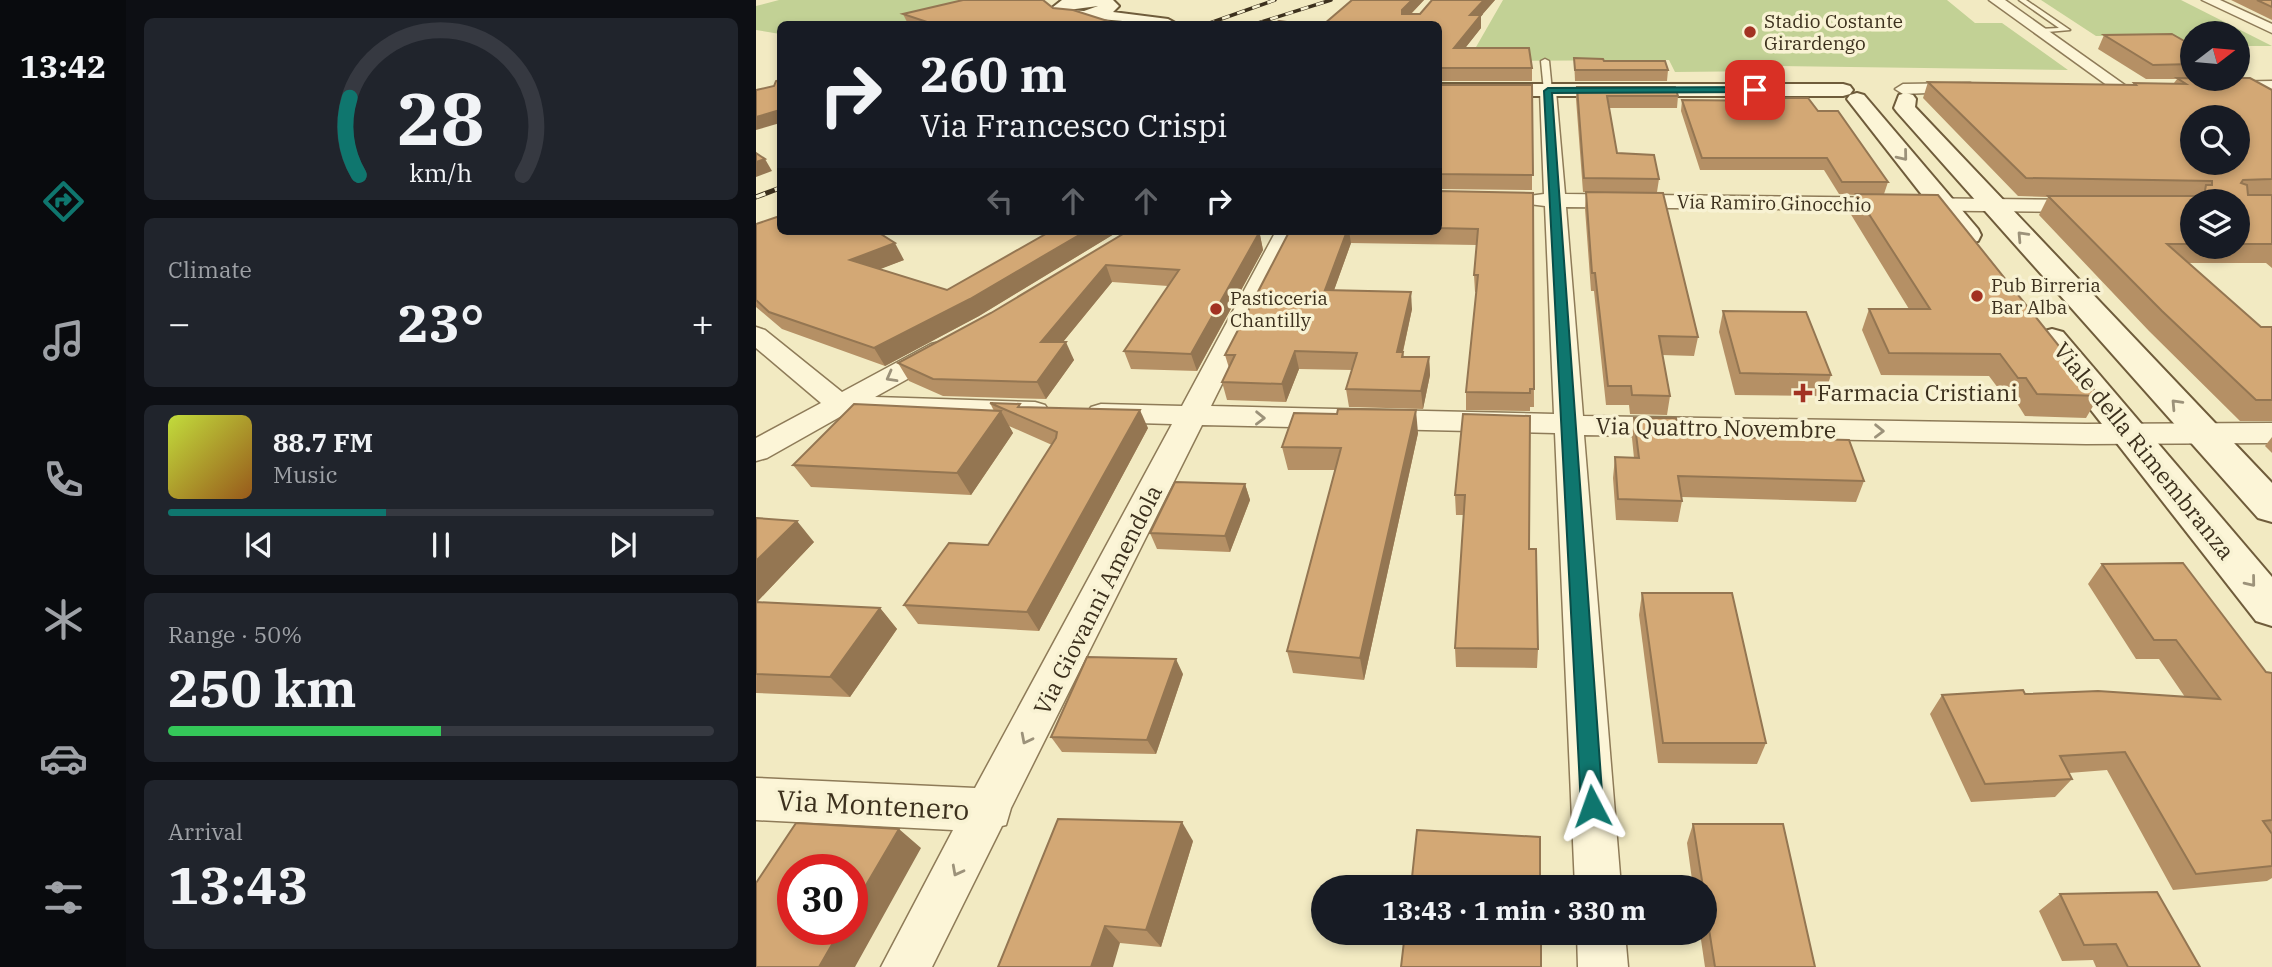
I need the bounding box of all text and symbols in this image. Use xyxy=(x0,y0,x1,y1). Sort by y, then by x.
place label: Stadio Costante Girardengo xyxy=(1764,9,1903,55)
north arrow xyxy=(2180,21,2250,91)
map controls xyxy=(2180,21,2250,259)
marker: Stadio Costante Girardengo xyxy=(1742,24,1758,40)
text: 260 m xyxy=(920,42,1067,105)
text: 13:42 xyxy=(20,45,106,87)
icon: right xyxy=(805,49,896,140)
pin xyxy=(1725,60,1785,120)
text: 28 xyxy=(397,70,485,165)
icon: arrive xyxy=(1736,71,1774,109)
text: Via Francesco Crispi xyxy=(920,104,1227,146)
button: search xyxy=(2180,105,2250,175)
one-way arrow xyxy=(1895,148,1907,161)
text: km/h xyxy=(409,156,473,189)
icon: directions xyxy=(39,177,88,226)
icon: left xyxy=(981,182,1019,220)
icon: ahead xyxy=(1054,182,1092,220)
icon: ahead xyxy=(1127,182,1165,220)
icon: right xyxy=(1200,182,1238,220)
street label: Via Ramiro Ginocchio xyxy=(1677,189,1871,217)
button: layers xyxy=(2180,189,2250,259)
one-way arrow xyxy=(2018,231,2030,244)
text: Climate xyxy=(168,254,252,284)
place label: Pub Birreria Bar Alba xyxy=(1991,273,2101,319)
place label: Pasticceria Chantilly xyxy=(1230,286,1328,332)
marker: Pub Birreria Bar Alba xyxy=(1969,288,1985,304)
text: 23° xyxy=(398,289,484,356)
text: − xyxy=(168,298,191,347)
text: + xyxy=(691,298,714,347)
marker: Pasticceria Chantilly xyxy=(1208,301,1224,317)
icon: music xyxy=(39,316,88,365)
street label: Viale della Rimembranza xyxy=(2048,335,2242,565)
one-way arrow xyxy=(885,369,898,383)
place label: Farmacia Cristiani xyxy=(1817,377,2018,407)
marker: Farmacia Cristiani xyxy=(1795,385,1811,401)
one-way arrow xyxy=(2172,399,2184,412)
one-way arrow xyxy=(1255,410,1266,426)
street label: Via Quattro Novembre xyxy=(1595,410,1837,444)
one-way arrow xyxy=(1875,423,1885,439)
text: 88.7 FM xyxy=(273,425,373,459)
icon: phone xyxy=(39,455,88,504)
text: Music xyxy=(273,459,338,489)
street label: Via Giovanni Amendola xyxy=(1026,479,1168,720)
icon: previous xyxy=(240,526,278,564)
icon: pause xyxy=(422,526,460,564)
icon: next xyxy=(604,526,642,564)
one-way arrow xyxy=(2242,575,2255,587)
icon: climate xyxy=(39,595,88,644)
text: Range · 50% xyxy=(168,619,302,649)
text: 250 km xyxy=(168,654,357,721)
one-way arrow xyxy=(1021,732,1035,744)
icon: car xyxy=(39,734,88,783)
position arrow xyxy=(1555,769,1629,843)
street label: Via Montenero xyxy=(776,781,970,828)
text: Arrival xyxy=(168,816,243,846)
text: 13:43 xyxy=(168,851,309,918)
speed limit sign: 30 xyxy=(777,854,868,945)
one-way arrow xyxy=(952,863,966,876)
icon: filters xyxy=(39,873,88,922)
text: 13:43 · 1 min · 330 m xyxy=(1382,893,1646,927)

